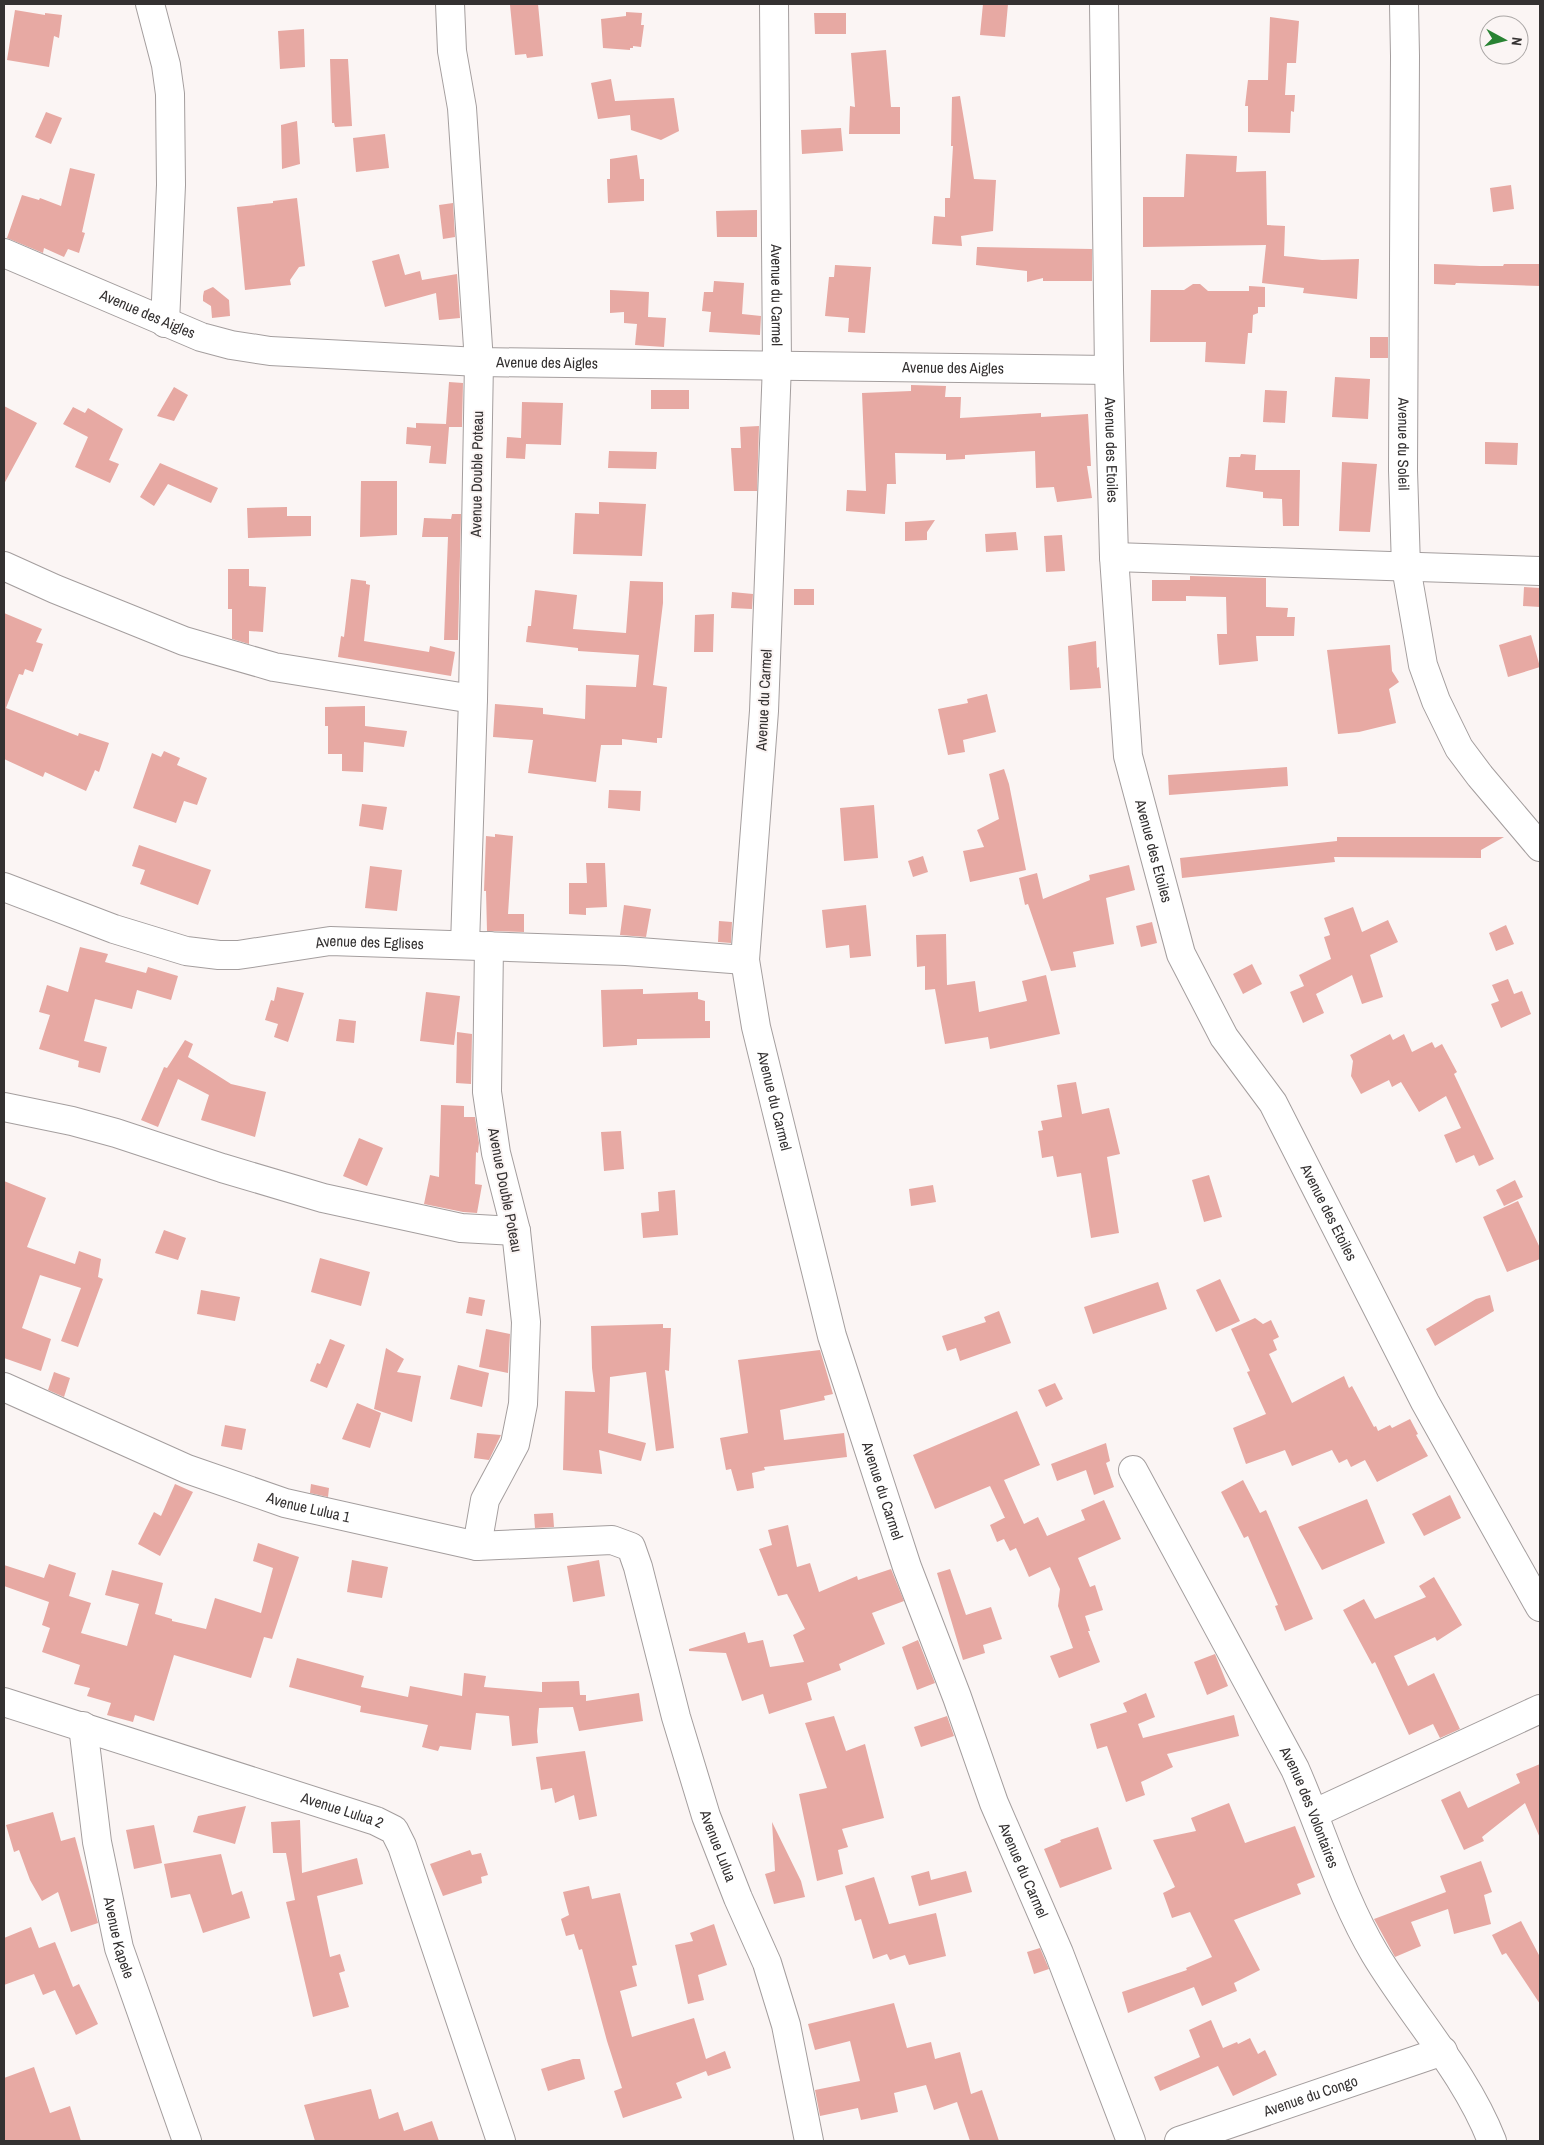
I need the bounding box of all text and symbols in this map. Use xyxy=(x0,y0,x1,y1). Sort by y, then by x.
north arrow xyxy=(1479,15,1529,65)
text: N xyxy=(1507,36,1526,47)
street label: Avenue du Carmel xyxy=(766,243,788,346)
street label: Avenue des Aigles xyxy=(96,284,199,343)
street label: Avenue des Aigles xyxy=(495,351,598,374)
street label: Avenue des Aigles xyxy=(901,356,1004,379)
street label: Avenue des Etoiles xyxy=(1100,396,1124,503)
street label: Avenue du Soleil xyxy=(1393,397,1415,491)
street label: Avenue Double Poteau xyxy=(465,411,488,538)
street label: Avenue du Carmel xyxy=(750,649,777,752)
street label: Avenue des Etoiles xyxy=(1130,796,1178,905)
street label: Avenue des Eglises xyxy=(313,930,424,954)
street label: Avenue du Carmel xyxy=(752,1048,797,1153)
street label: Avenue Double Poteau xyxy=(483,1125,528,1254)
street label: Avenue des Etoiles xyxy=(1295,1159,1362,1264)
street label: Avenue du Carmel xyxy=(857,1438,908,1542)
street label: Avenue Lulua 1 xyxy=(263,1486,352,1527)
street label: Avenue des Volontaires xyxy=(1274,1742,1344,1871)
street label: Avenue Lulua 2 xyxy=(297,1786,387,1833)
street label: Avenue Lulua xyxy=(695,1807,742,1885)
street label: Avenue du Carmel xyxy=(993,1818,1054,1921)
street label: Avenue Kapele xyxy=(98,1894,140,1981)
street label: Avenue du Congo xyxy=(1260,2070,1360,2122)

